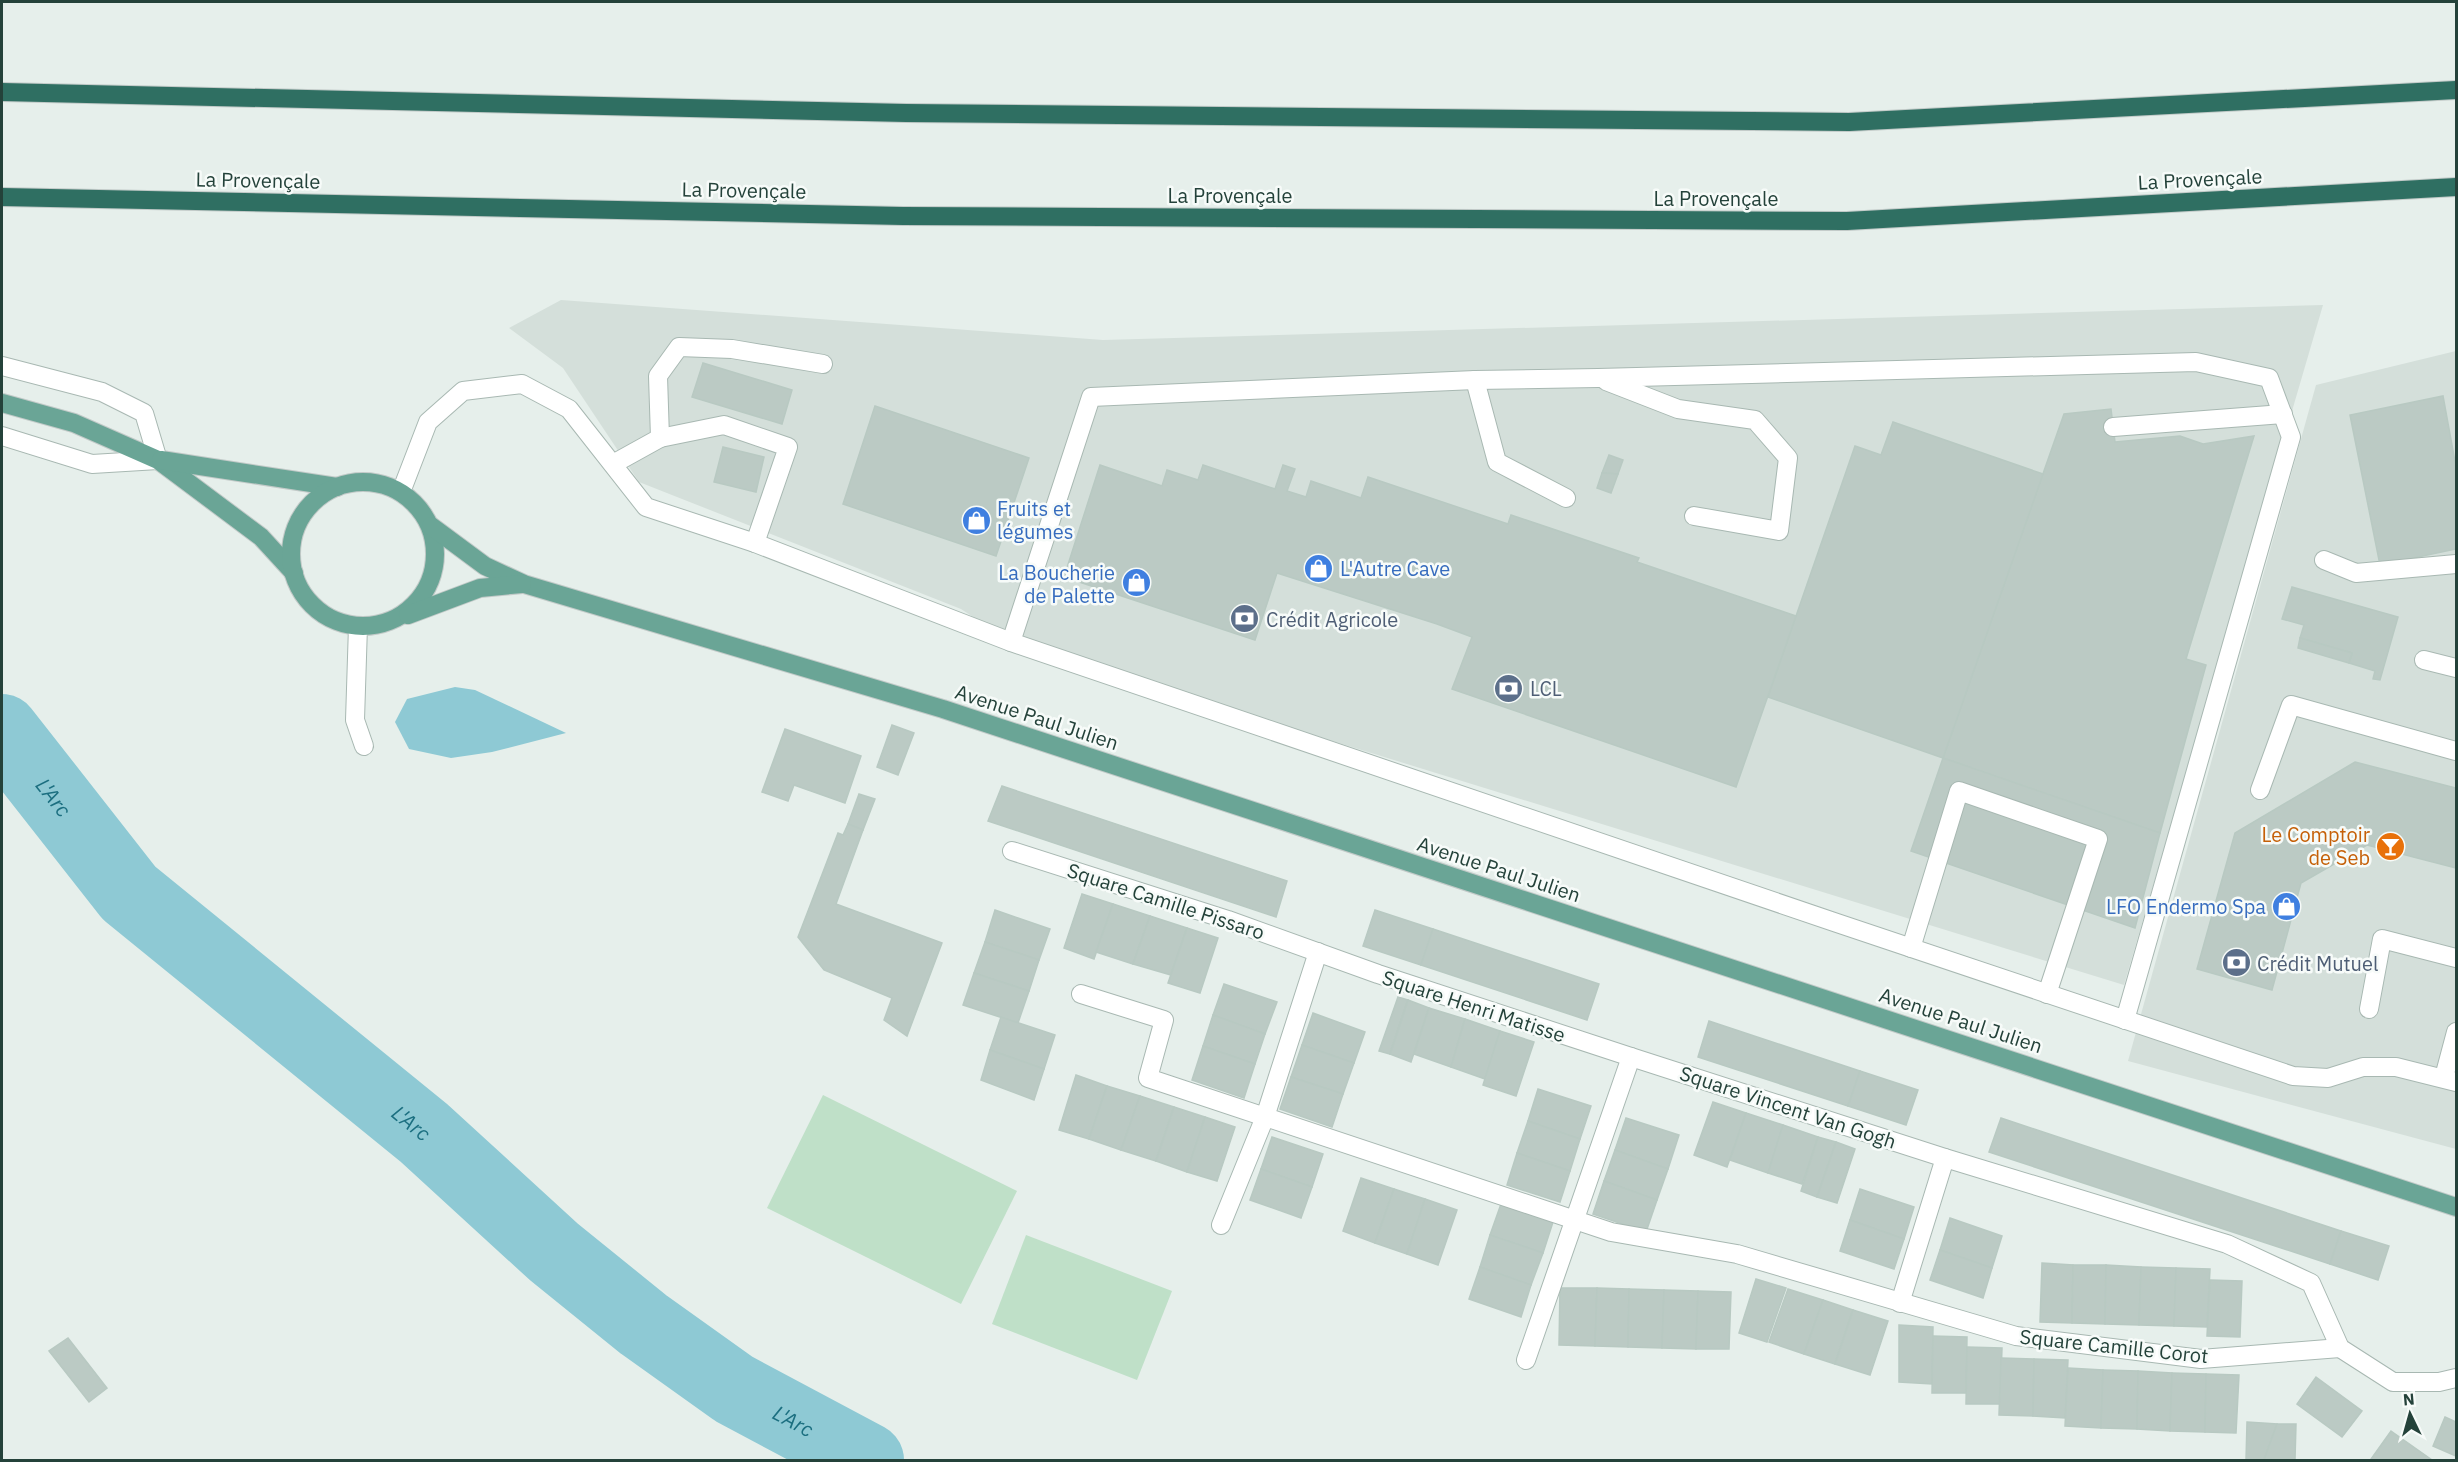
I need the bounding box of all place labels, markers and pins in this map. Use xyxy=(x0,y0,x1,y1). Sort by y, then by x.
place label: Fruits et légumes xyxy=(997,495,1073,545)
shop icon: Fruits et légumes xyxy=(960,504,992,536)
shop icon: L'Autre Cave xyxy=(1303,552,1335,584)
place label: L'Autre Cave xyxy=(1340,555,1450,582)
place label: La Boucherie de Palette xyxy=(998,559,1115,609)
shop icon: La Boucherie de Palette xyxy=(1120,567,1152,599)
bank icon: Crédit Agricole xyxy=(1229,603,1261,635)
place label: Crédit Agricole xyxy=(1266,606,1398,633)
bank icon: LCL xyxy=(1493,672,1525,704)
place label: LCL xyxy=(1530,675,1562,702)
place label: Le Comptoir de Seb xyxy=(2261,821,2370,871)
bar icon: Le Comptoir de Seb xyxy=(2375,830,2407,862)
shop icon: LFO Endermo Spa xyxy=(2271,890,2303,922)
place label: LFO Endermo Spa xyxy=(2106,893,2266,920)
bank icon: Crédit Mutuel xyxy=(2220,947,2252,979)
place label: Crédit Mutuel xyxy=(2257,950,2378,977)

